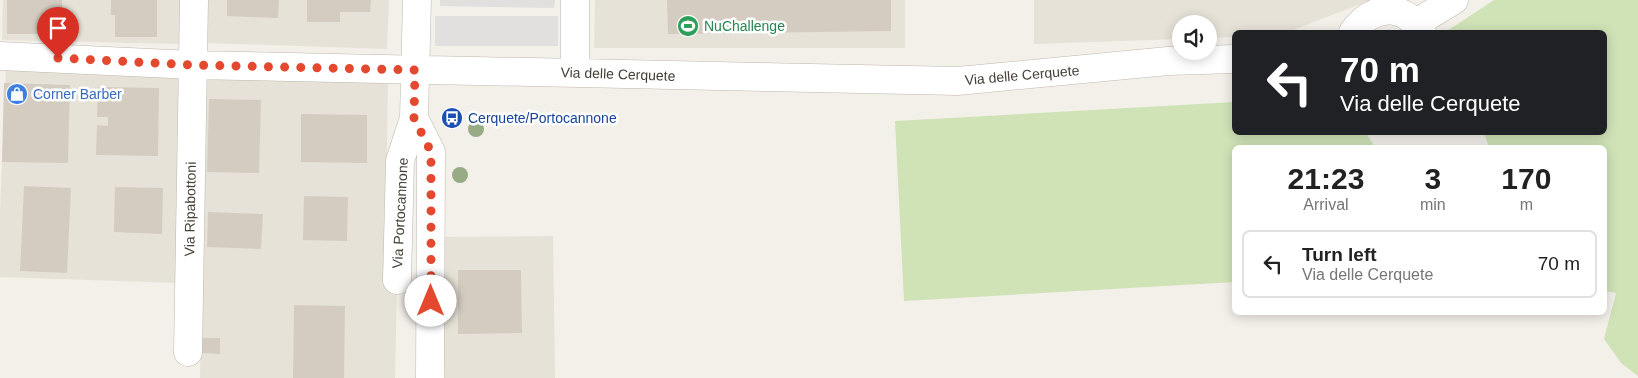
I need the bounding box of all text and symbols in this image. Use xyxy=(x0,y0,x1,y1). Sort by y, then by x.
pin xyxy=(37,7,79,58)
icon: arrive xyxy=(44,14,72,42)
sports icon: NuChallenge xyxy=(676,14,700,38)
map controls xyxy=(1172,15,1217,60)
button: sound xyxy=(1172,15,1217,60)
place label: NuChallenge xyxy=(704,18,785,34)
icon: left xyxy=(1257,50,1322,115)
text: 70 m xyxy=(1340,50,1420,89)
street label: Via delle Cerquete xyxy=(964,62,1080,88)
street label: Via delle Cerquete xyxy=(560,64,676,84)
shop icon: Corner Barber xyxy=(5,82,29,106)
place label: Corner Barber xyxy=(33,86,122,102)
text: Via delle Cerquete xyxy=(1340,91,1521,116)
bus stop icon: Cerquete/Portocannone xyxy=(440,106,464,130)
place label: Cerquete/Portocannone xyxy=(468,110,617,126)
street label: Via Portocannone xyxy=(389,157,411,269)
street label: Via Ripabottoni xyxy=(181,162,199,256)
text: 21:23 xyxy=(1288,162,1364,195)
text: 3 xyxy=(1424,162,1441,195)
text: 170 xyxy=(1501,162,1551,195)
text: Arrival xyxy=(1303,196,1349,213)
text: min xyxy=(1420,196,1446,213)
text: m xyxy=(1520,196,1533,213)
text: Turn left xyxy=(1302,244,1377,265)
icon: left xyxy=(1259,250,1287,278)
text: 70 m xyxy=(1538,253,1580,274)
text: Via delle Cerquete xyxy=(1302,266,1433,283)
position arrow xyxy=(404,274,456,326)

